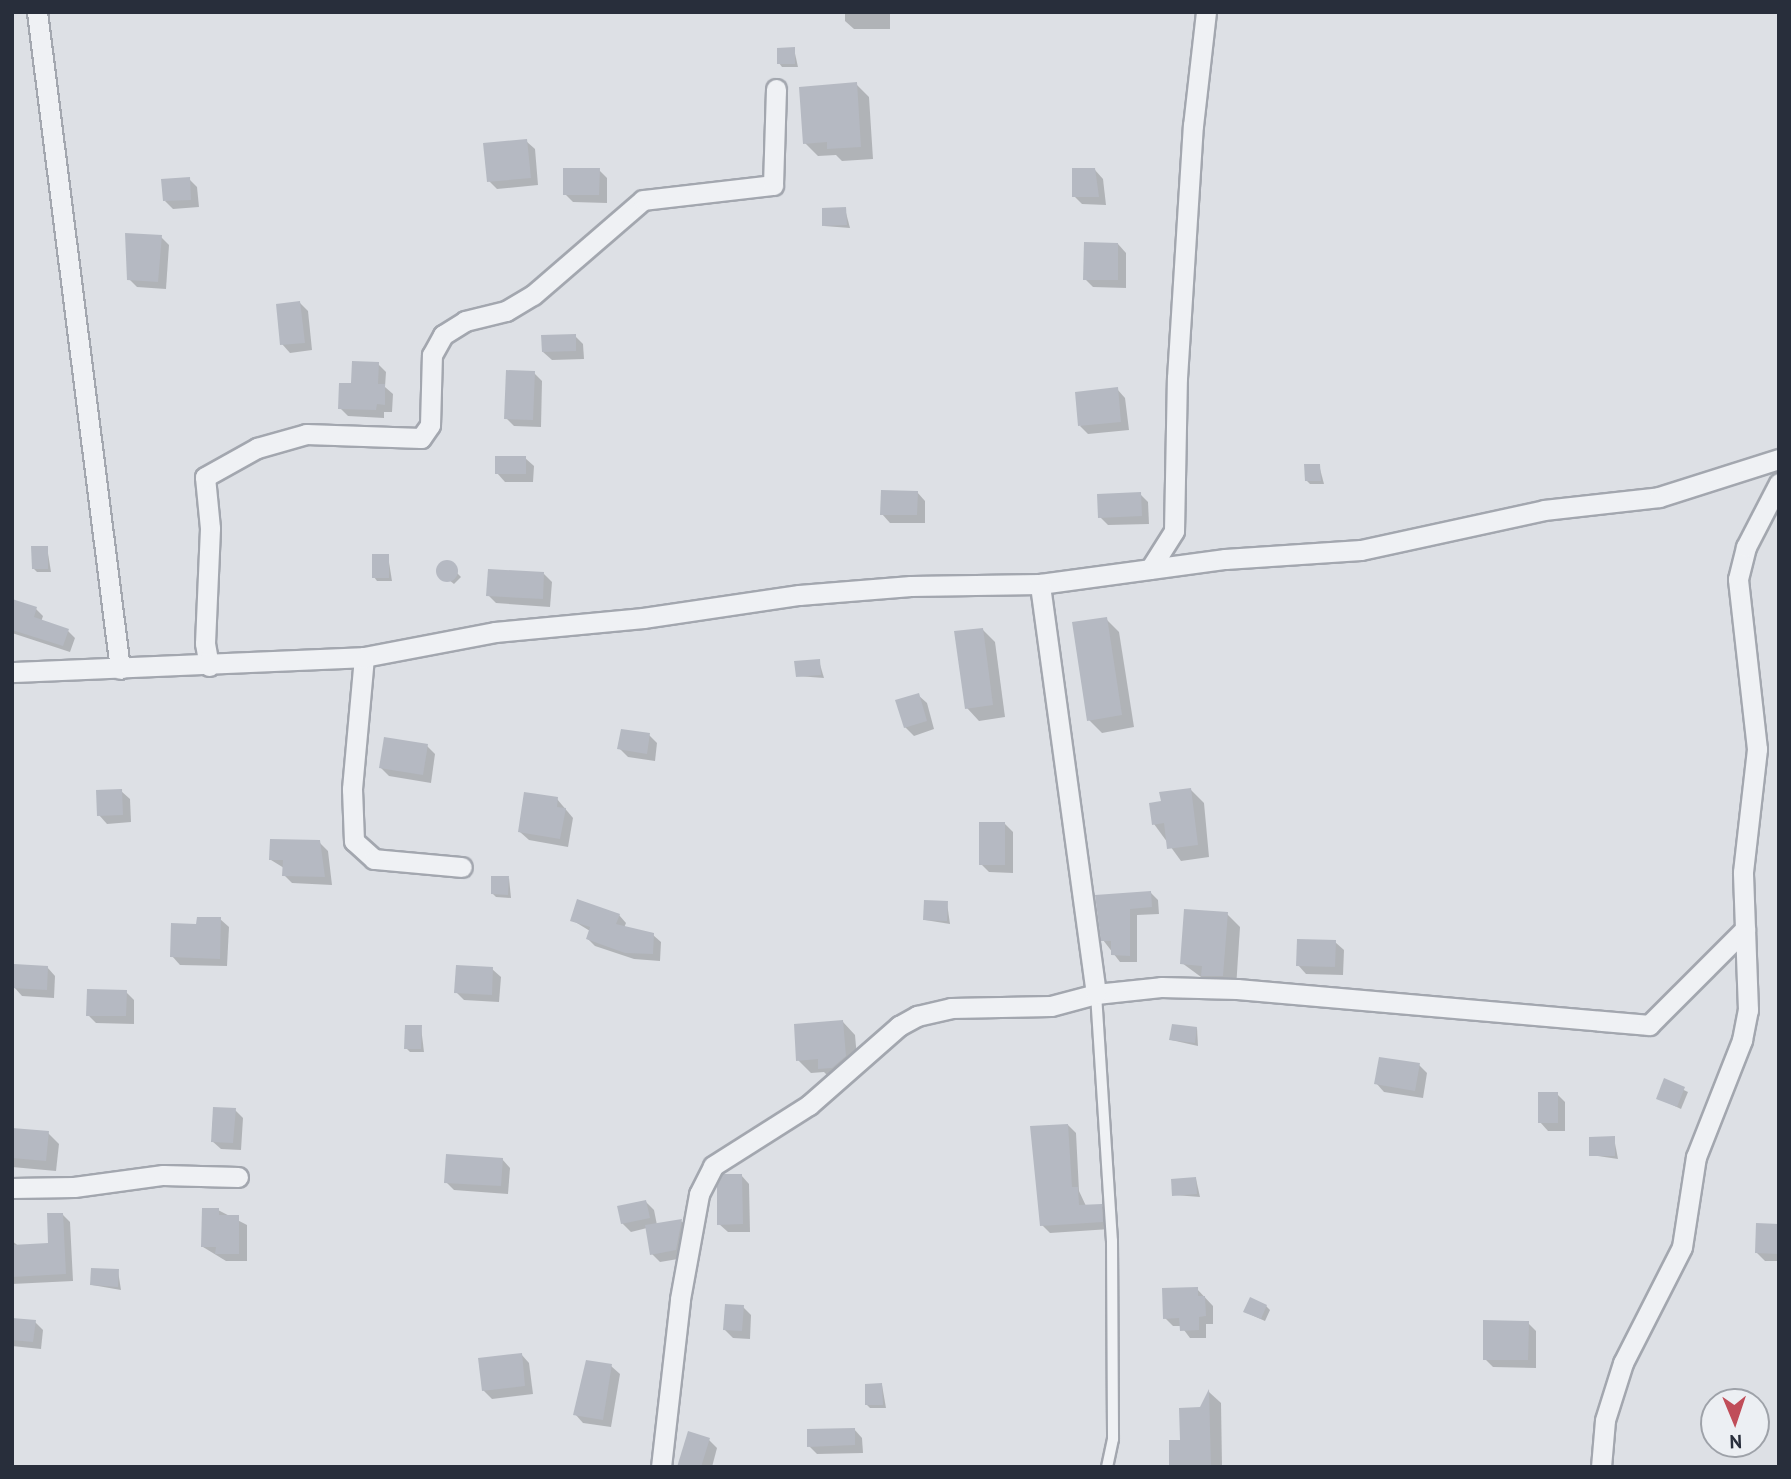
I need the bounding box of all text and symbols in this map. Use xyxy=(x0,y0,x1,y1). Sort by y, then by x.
north arrow xyxy=(1700,1388,1770,1458)
text: N xyxy=(1729,1430,1742,1454)

